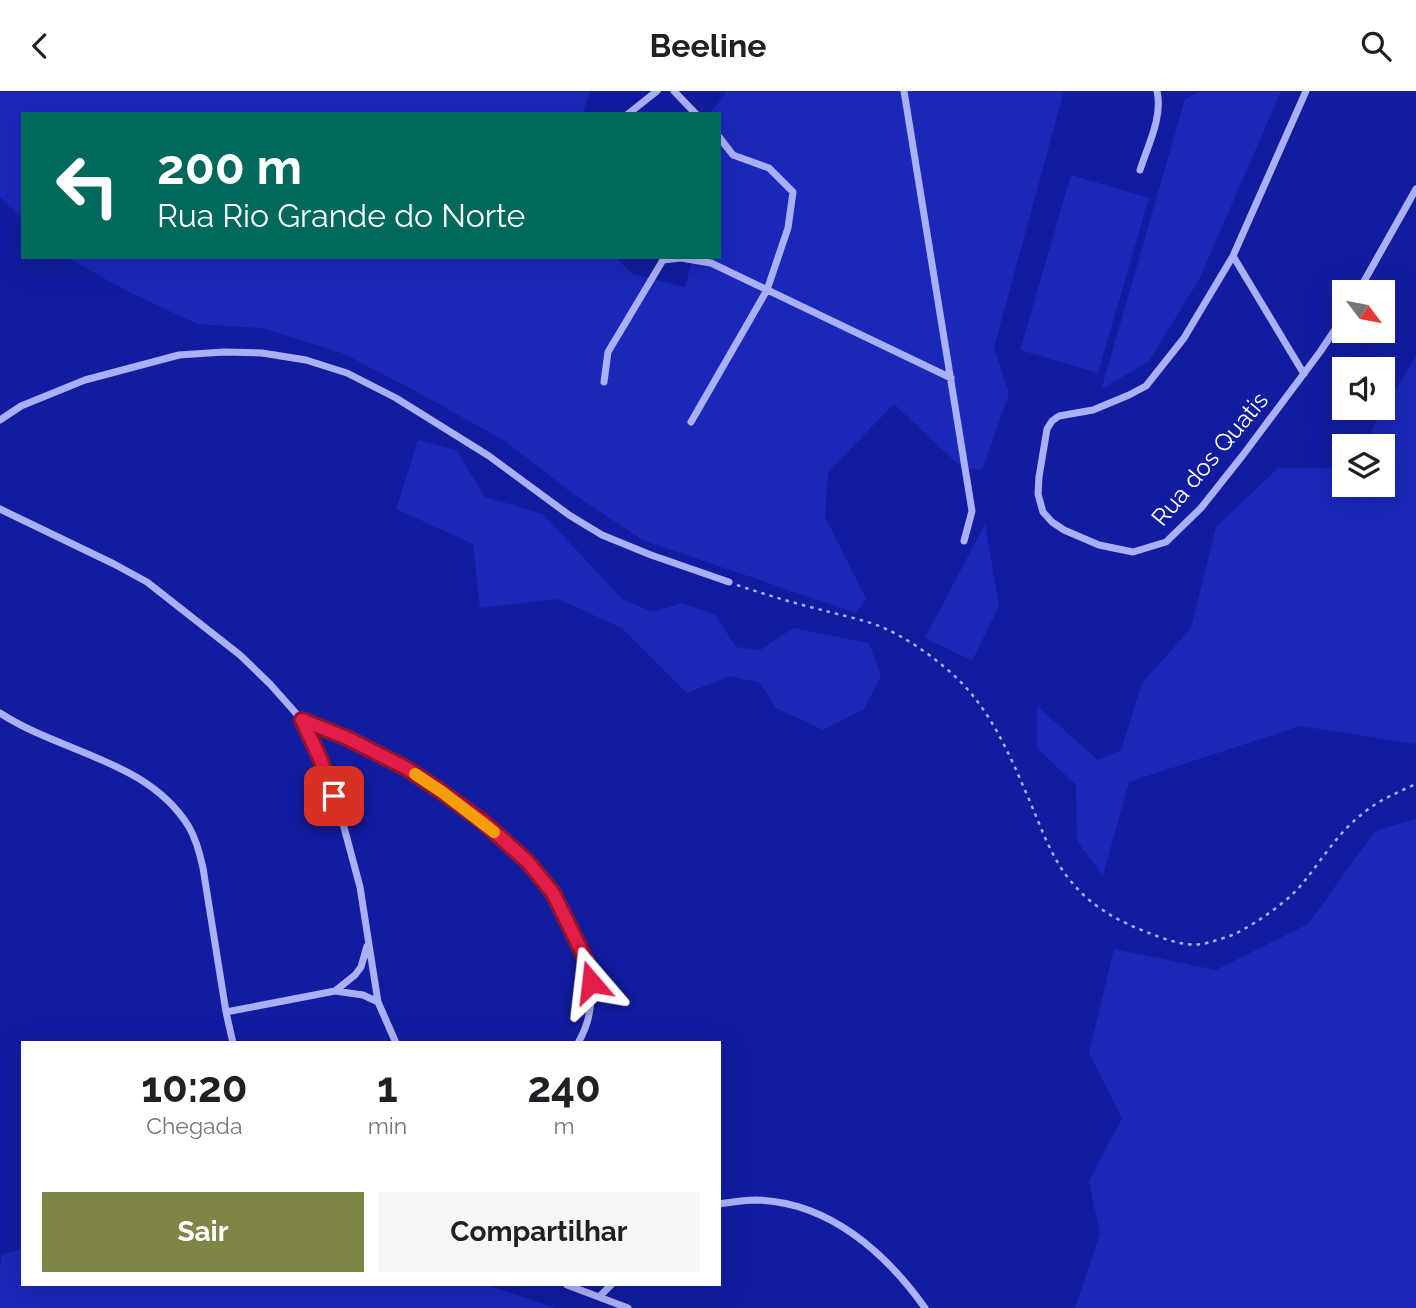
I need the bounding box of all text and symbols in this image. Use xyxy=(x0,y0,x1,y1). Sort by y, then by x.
icon: back xyxy=(21,27,59,65)
text: Beeline xyxy=(650,27,766,64)
icon: search xyxy=(1357,27,1395,65)
text: 200 m xyxy=(157,138,302,195)
icon: left xyxy=(42,140,133,231)
text: Rua Rio Grande do Norte xyxy=(157,197,525,234)
north arrow xyxy=(1332,280,1395,343)
map controls xyxy=(1332,280,1395,497)
button: sound xyxy=(1332,357,1395,420)
street label: Rua dos Quatis xyxy=(1145,386,1274,532)
button: layers xyxy=(1332,434,1395,497)
pin xyxy=(304,766,364,826)
icon: arrive xyxy=(315,777,353,815)
position arrow xyxy=(554,945,628,1019)
text: 10:20 xyxy=(141,1063,248,1112)
text: 1 xyxy=(377,1063,398,1112)
text: 240 xyxy=(527,1063,601,1112)
text: Chegada xyxy=(146,1112,242,1139)
text: min xyxy=(368,1112,407,1139)
text: m xyxy=(554,1112,575,1139)
button: Sair xyxy=(42,1192,364,1272)
button: Compartilhar xyxy=(378,1192,700,1272)

